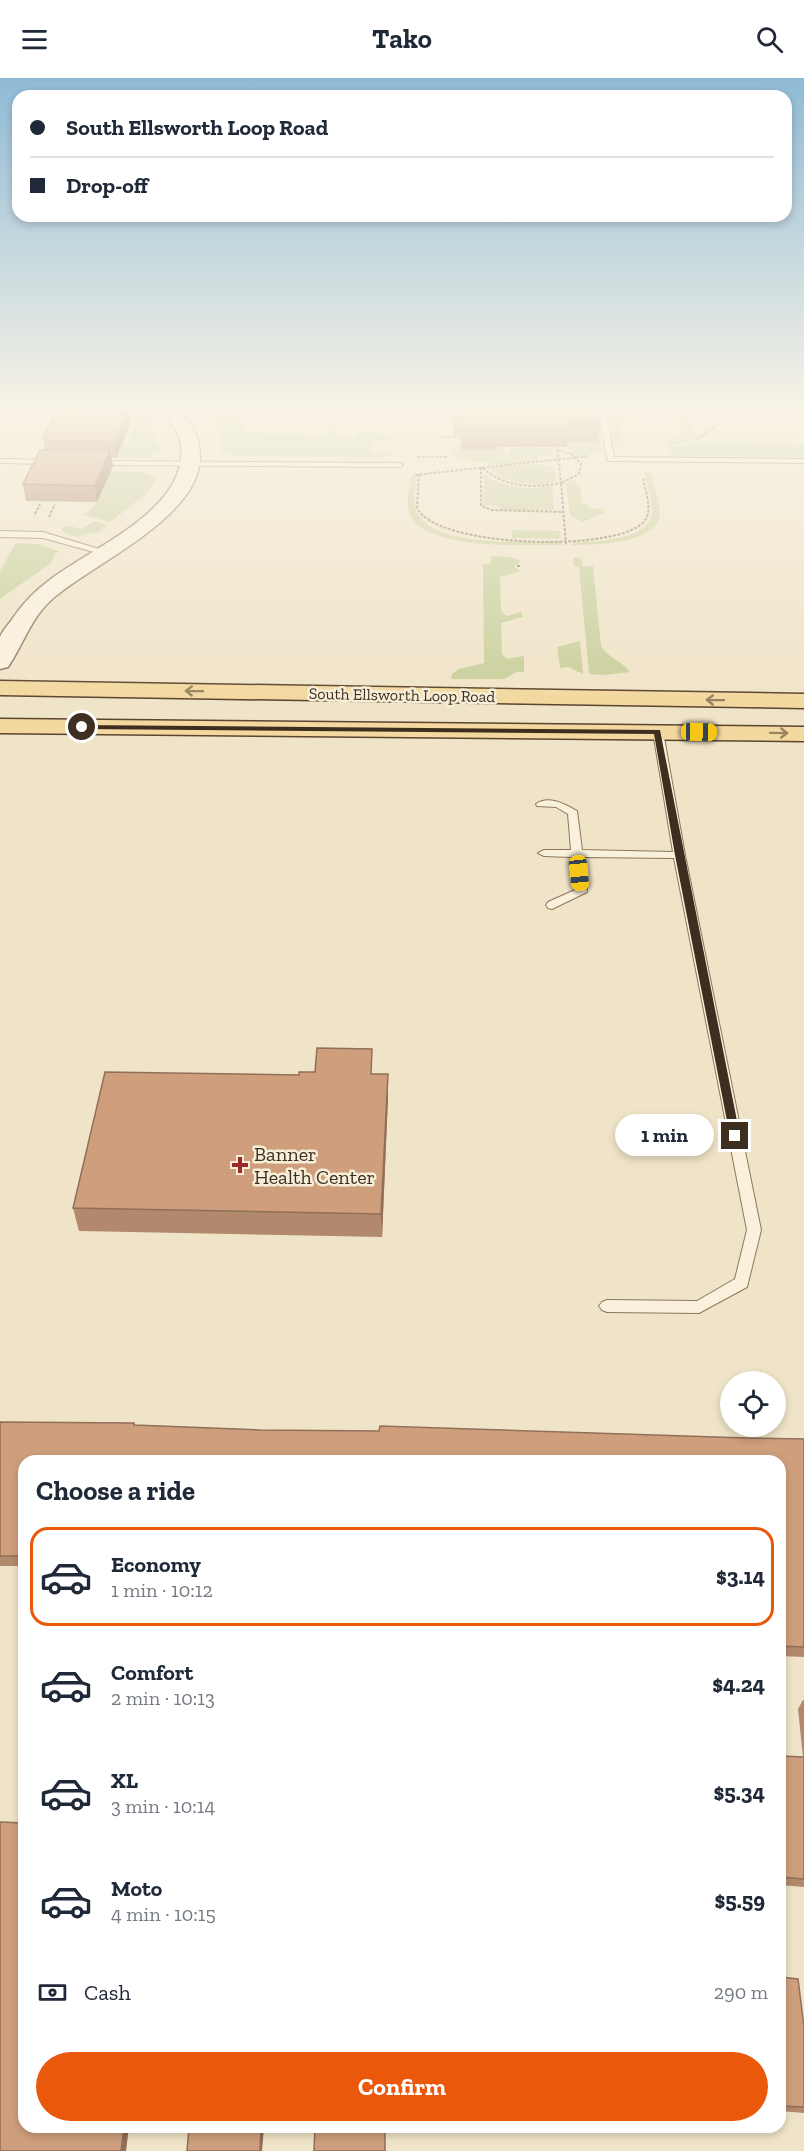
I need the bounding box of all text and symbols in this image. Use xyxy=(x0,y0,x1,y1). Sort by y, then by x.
icon: menu xyxy=(18,23,51,56)
text: Tako xyxy=(372,23,432,55)
icon: search xyxy=(753,23,786,56)
text: South Ellsworth Loop Road xyxy=(66,114,328,141)
text: Drop-off xyxy=(66,172,148,199)
street label: South Ellsworth Loop Road xyxy=(309,684,496,706)
one-way arrow xyxy=(185,685,205,697)
one-way arrow xyxy=(706,694,726,705)
route start xyxy=(68,713,95,740)
car xyxy=(681,723,717,741)
one-way arrow xyxy=(769,727,789,739)
car xyxy=(568,854,590,892)
callout: 1 min xyxy=(615,1115,714,1157)
route end xyxy=(721,1122,748,1149)
text: 1 min xyxy=(641,1123,688,1147)
place label: Banner Health Center xyxy=(254,1142,375,1189)
marker: Banner Health Center xyxy=(231,1156,249,1174)
map controls xyxy=(720,1371,786,1437)
button: locate xyxy=(720,1371,786,1437)
text: Choose a ride xyxy=(36,1475,195,1507)
icon: car xyxy=(39,1550,93,1604)
text: Economy xyxy=(111,1551,201,1578)
text: $3.14 xyxy=(716,1563,765,1590)
text: 1 min · 10:12 xyxy=(111,1578,213,1602)
icon: car xyxy=(39,1658,93,1712)
text: Comfort xyxy=(111,1659,193,1686)
text: $4.24 xyxy=(712,1671,765,1698)
text: 2 min · 10:13 xyxy=(111,1686,215,1710)
icon: car xyxy=(39,1766,93,1820)
text: XL xyxy=(111,1767,138,1794)
text: $5.34 xyxy=(713,1779,765,1806)
text: 3 min · 10:14 xyxy=(111,1794,215,1818)
icon: car xyxy=(39,1874,93,1928)
text: Moto xyxy=(111,1875,162,1902)
text: $5.59 xyxy=(714,1887,765,1914)
text: 4 min · 10:15 xyxy=(111,1902,216,1926)
icon: cash xyxy=(36,1976,69,2009)
text: Cash xyxy=(84,1979,131,2006)
text: 290 m xyxy=(714,1980,768,2004)
button: Confirm xyxy=(36,2052,768,2121)

